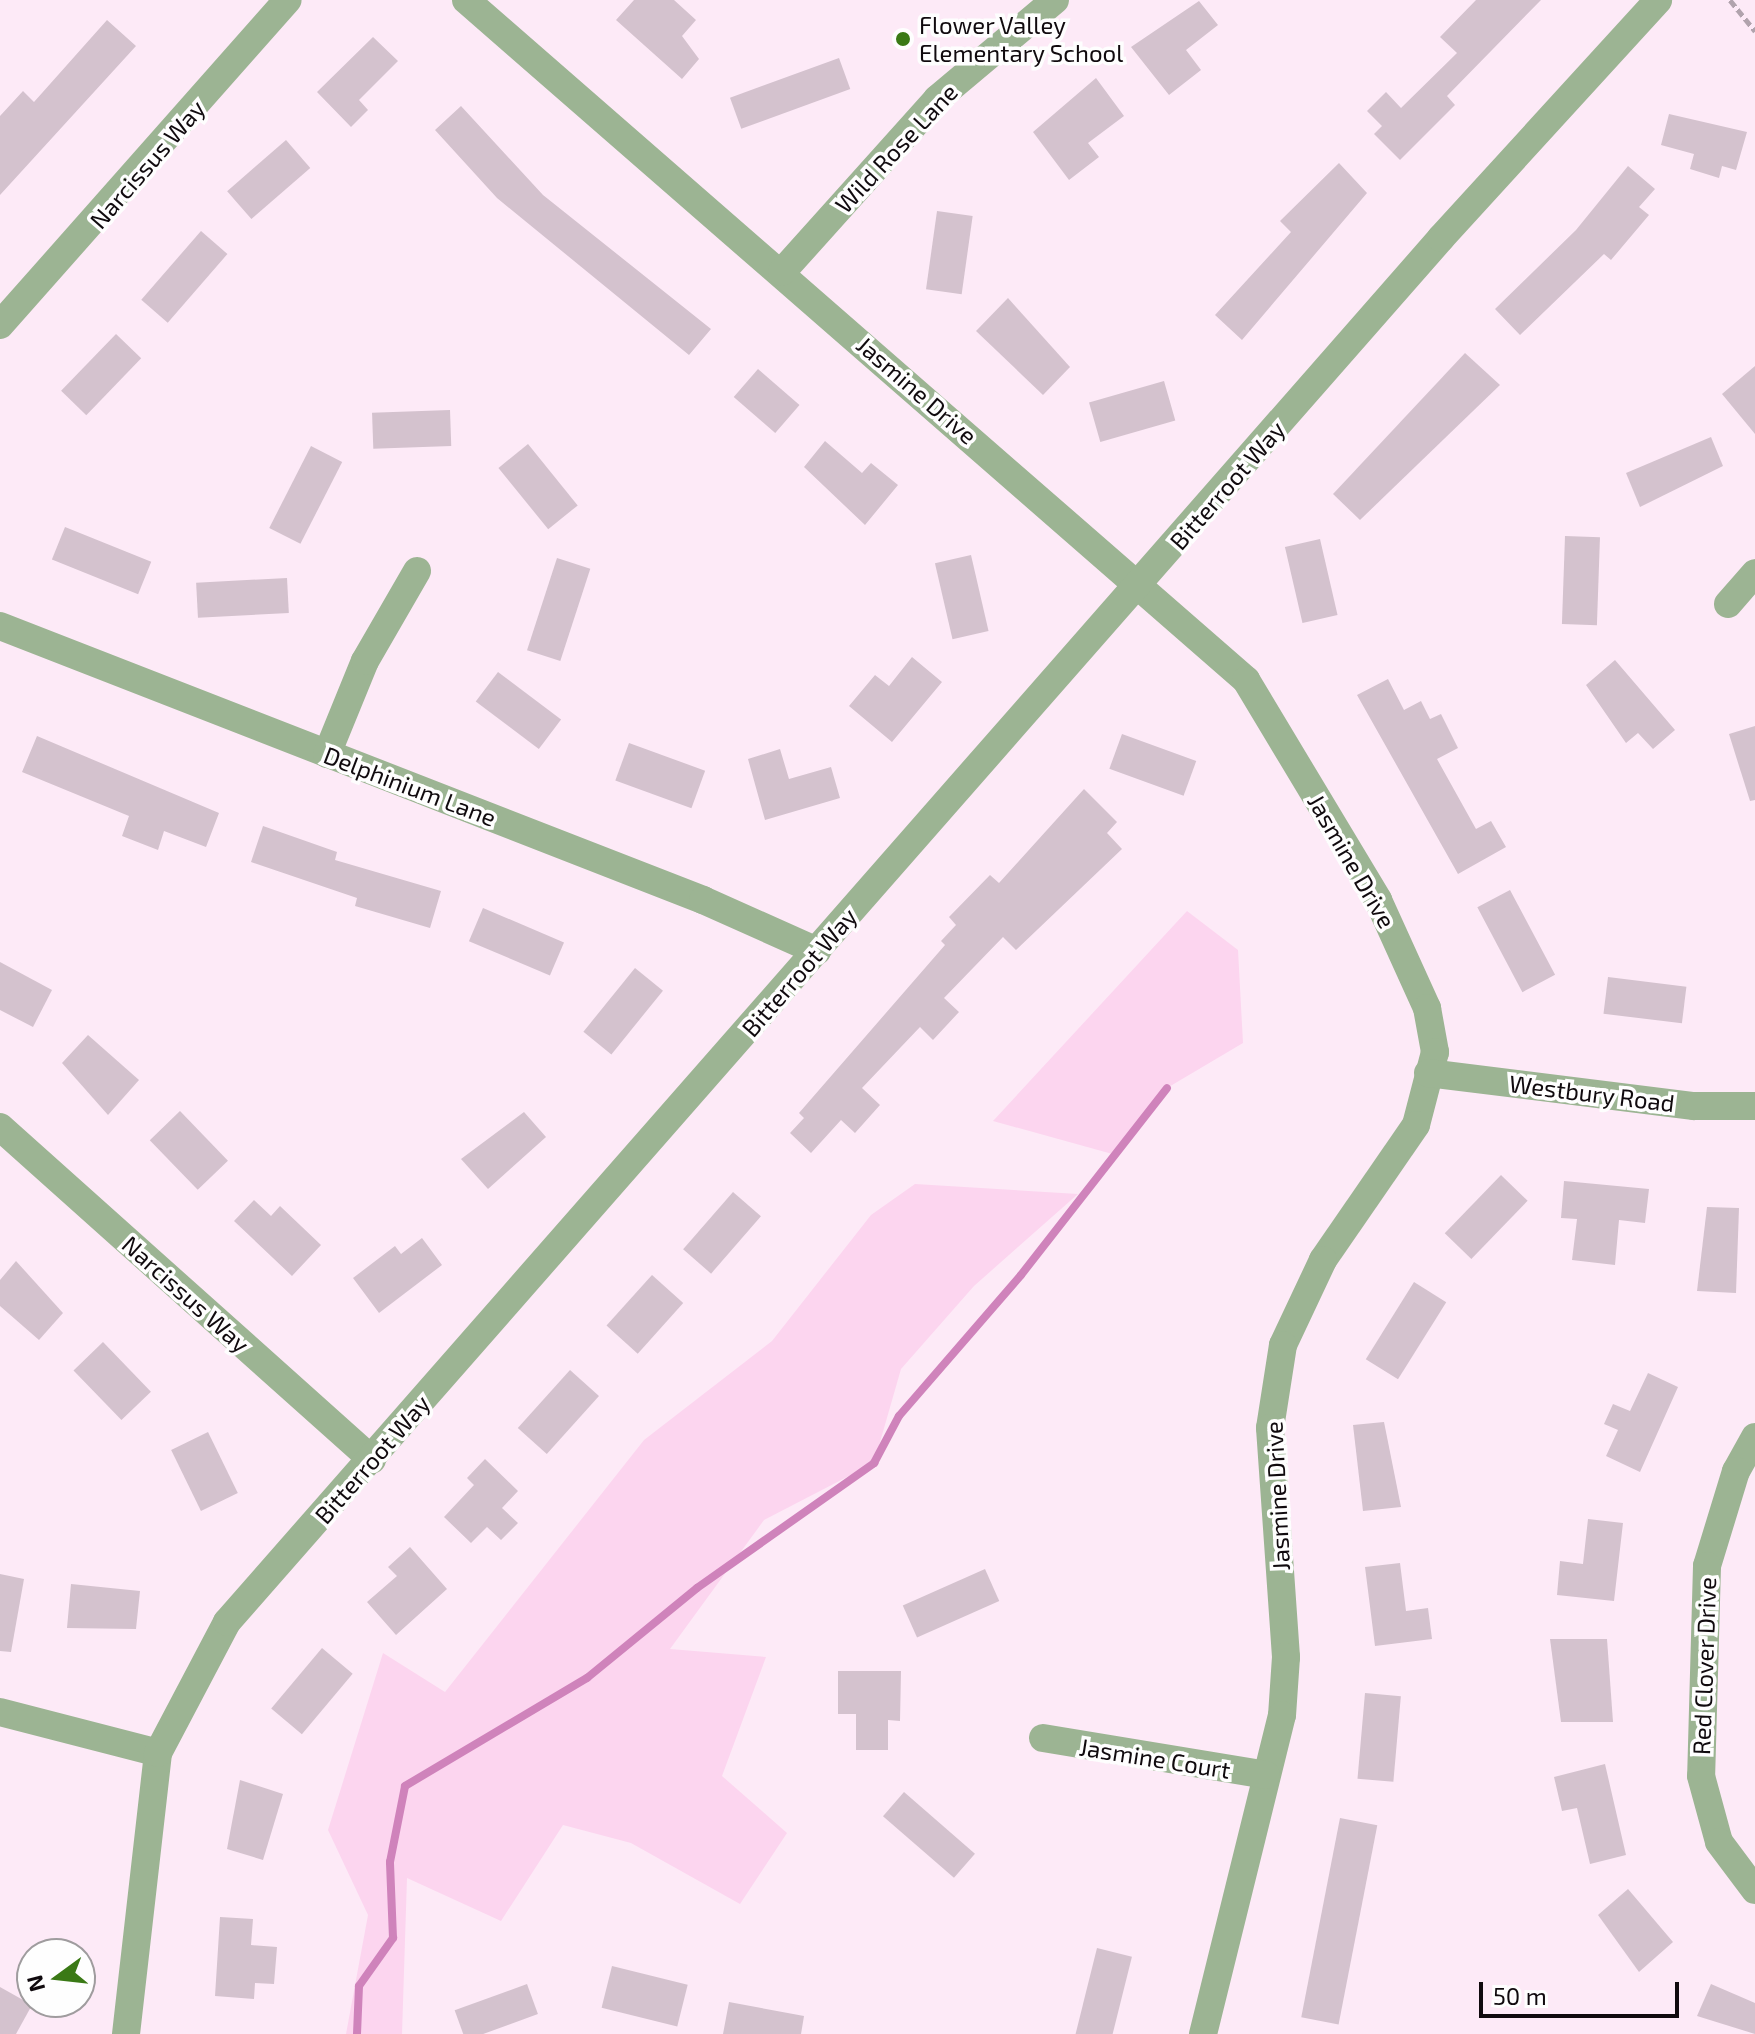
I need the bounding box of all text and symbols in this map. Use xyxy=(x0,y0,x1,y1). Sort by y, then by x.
place label: Flower Valley Elementary School xyxy=(919,11,1124,67)
marker: Flower Valley Elementary School xyxy=(894,30,912,48)
street label: Wild Rose Lane xyxy=(829,77,963,219)
street label: Narcissus Way xyxy=(83,94,211,234)
street label: Jasmine Drive xyxy=(851,330,983,450)
street label: Bitterroot Way xyxy=(1163,415,1291,555)
street label: Delphinium Lane xyxy=(320,740,500,832)
street label: Jasmine Drive xyxy=(1302,789,1402,933)
street label: Bitterroot Way xyxy=(735,902,863,1042)
street label: Westbury Road xyxy=(1507,1069,1677,1117)
street label: Narcissus Way xyxy=(117,1229,255,1359)
street label: Bitterroot Way xyxy=(308,1389,436,1529)
street label: Jasmine Drive xyxy=(1259,1421,1295,1571)
street label: Red Clover Drive xyxy=(1686,1576,1722,1756)
street label: Jasmine Court xyxy=(1077,1732,1233,1784)
north arrow xyxy=(16,1938,96,2018)
scale bar xyxy=(1483,1966,1683,2016)
text: N xyxy=(20,1973,49,1995)
text: 50 m xyxy=(1493,1981,1547,2010)

